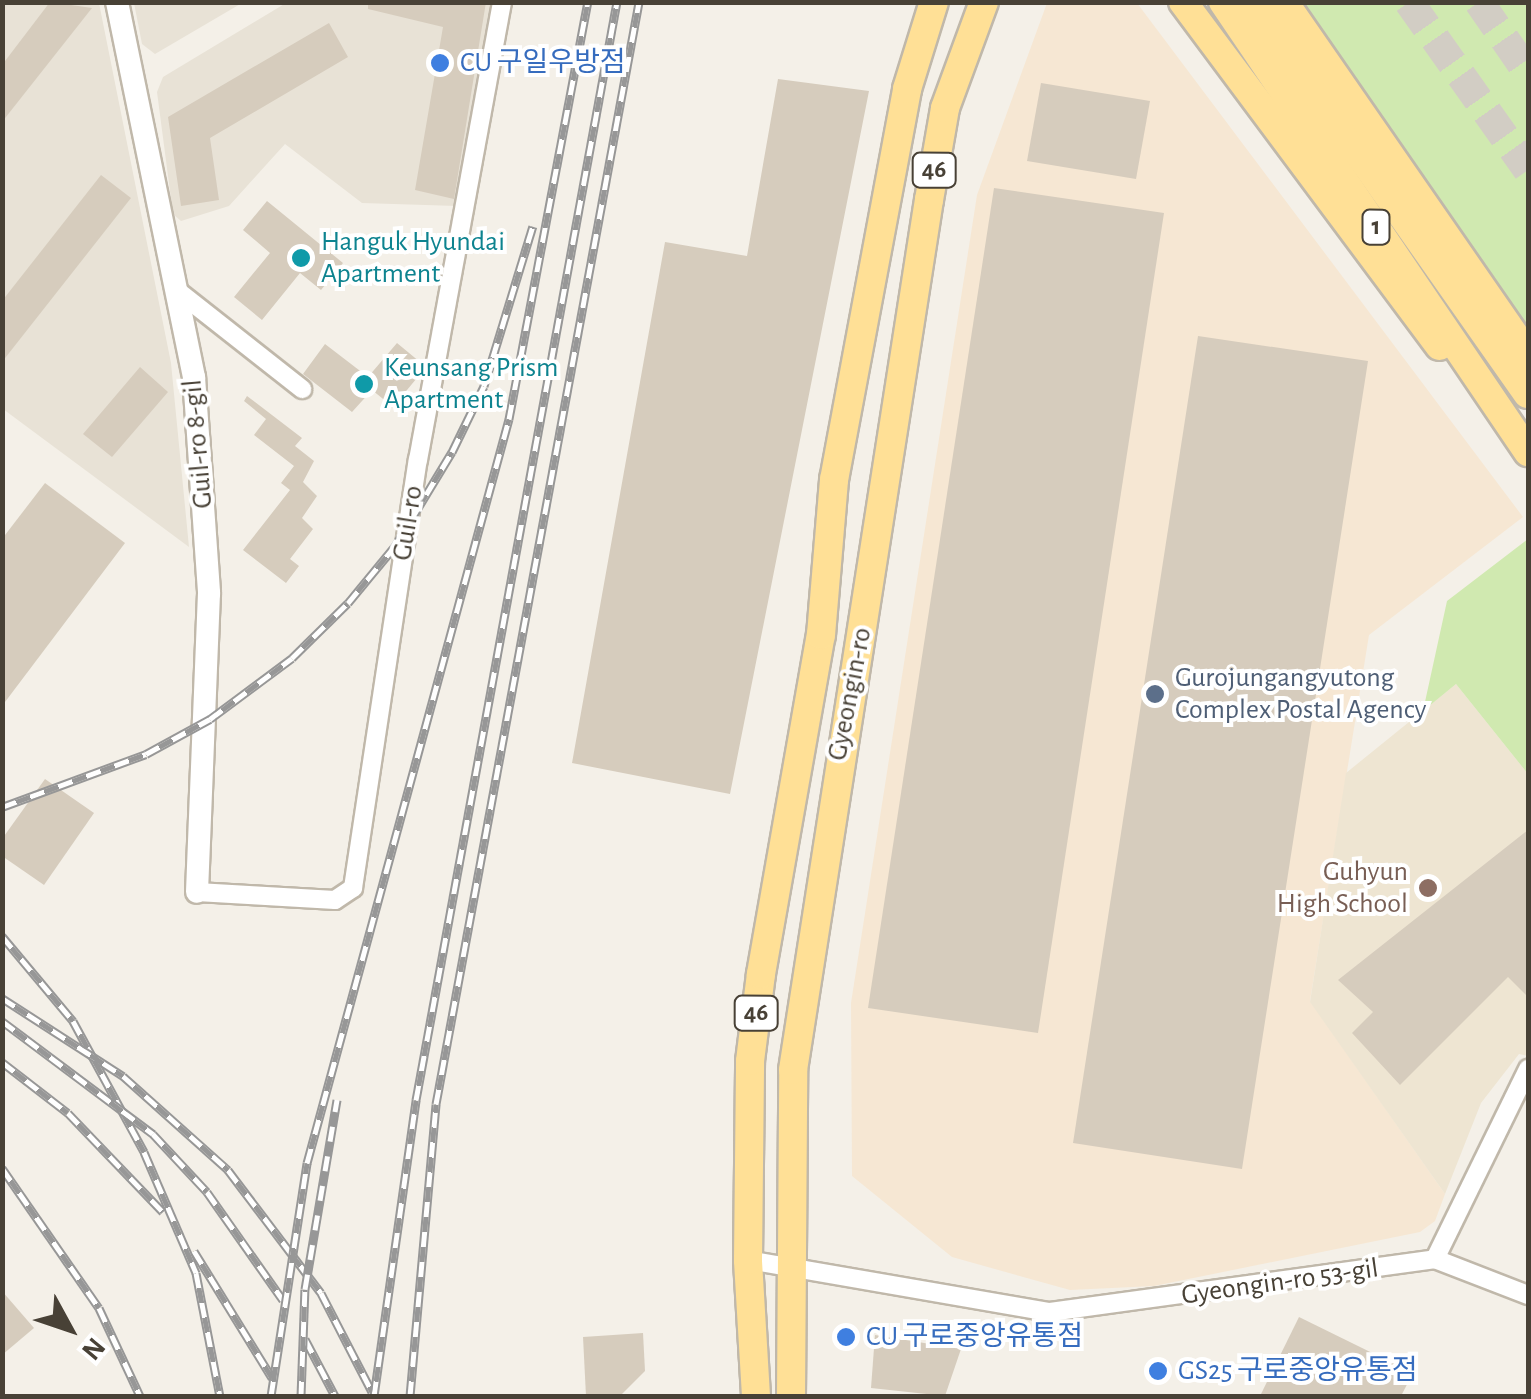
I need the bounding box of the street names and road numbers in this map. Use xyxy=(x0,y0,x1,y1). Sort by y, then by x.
road number: 46 xyxy=(912,150,956,190)
road number: 1 xyxy=(1361,207,1391,247)
street label: Guil-ro 8-gil xyxy=(176,378,220,510)
street label: Guil-ro xyxy=(385,483,431,563)
street label: Gyeongin-ro xyxy=(821,625,879,763)
road number: 46 xyxy=(734,993,778,1033)
street label: Gyeongin-ro 53-gil xyxy=(1179,1252,1381,1312)

